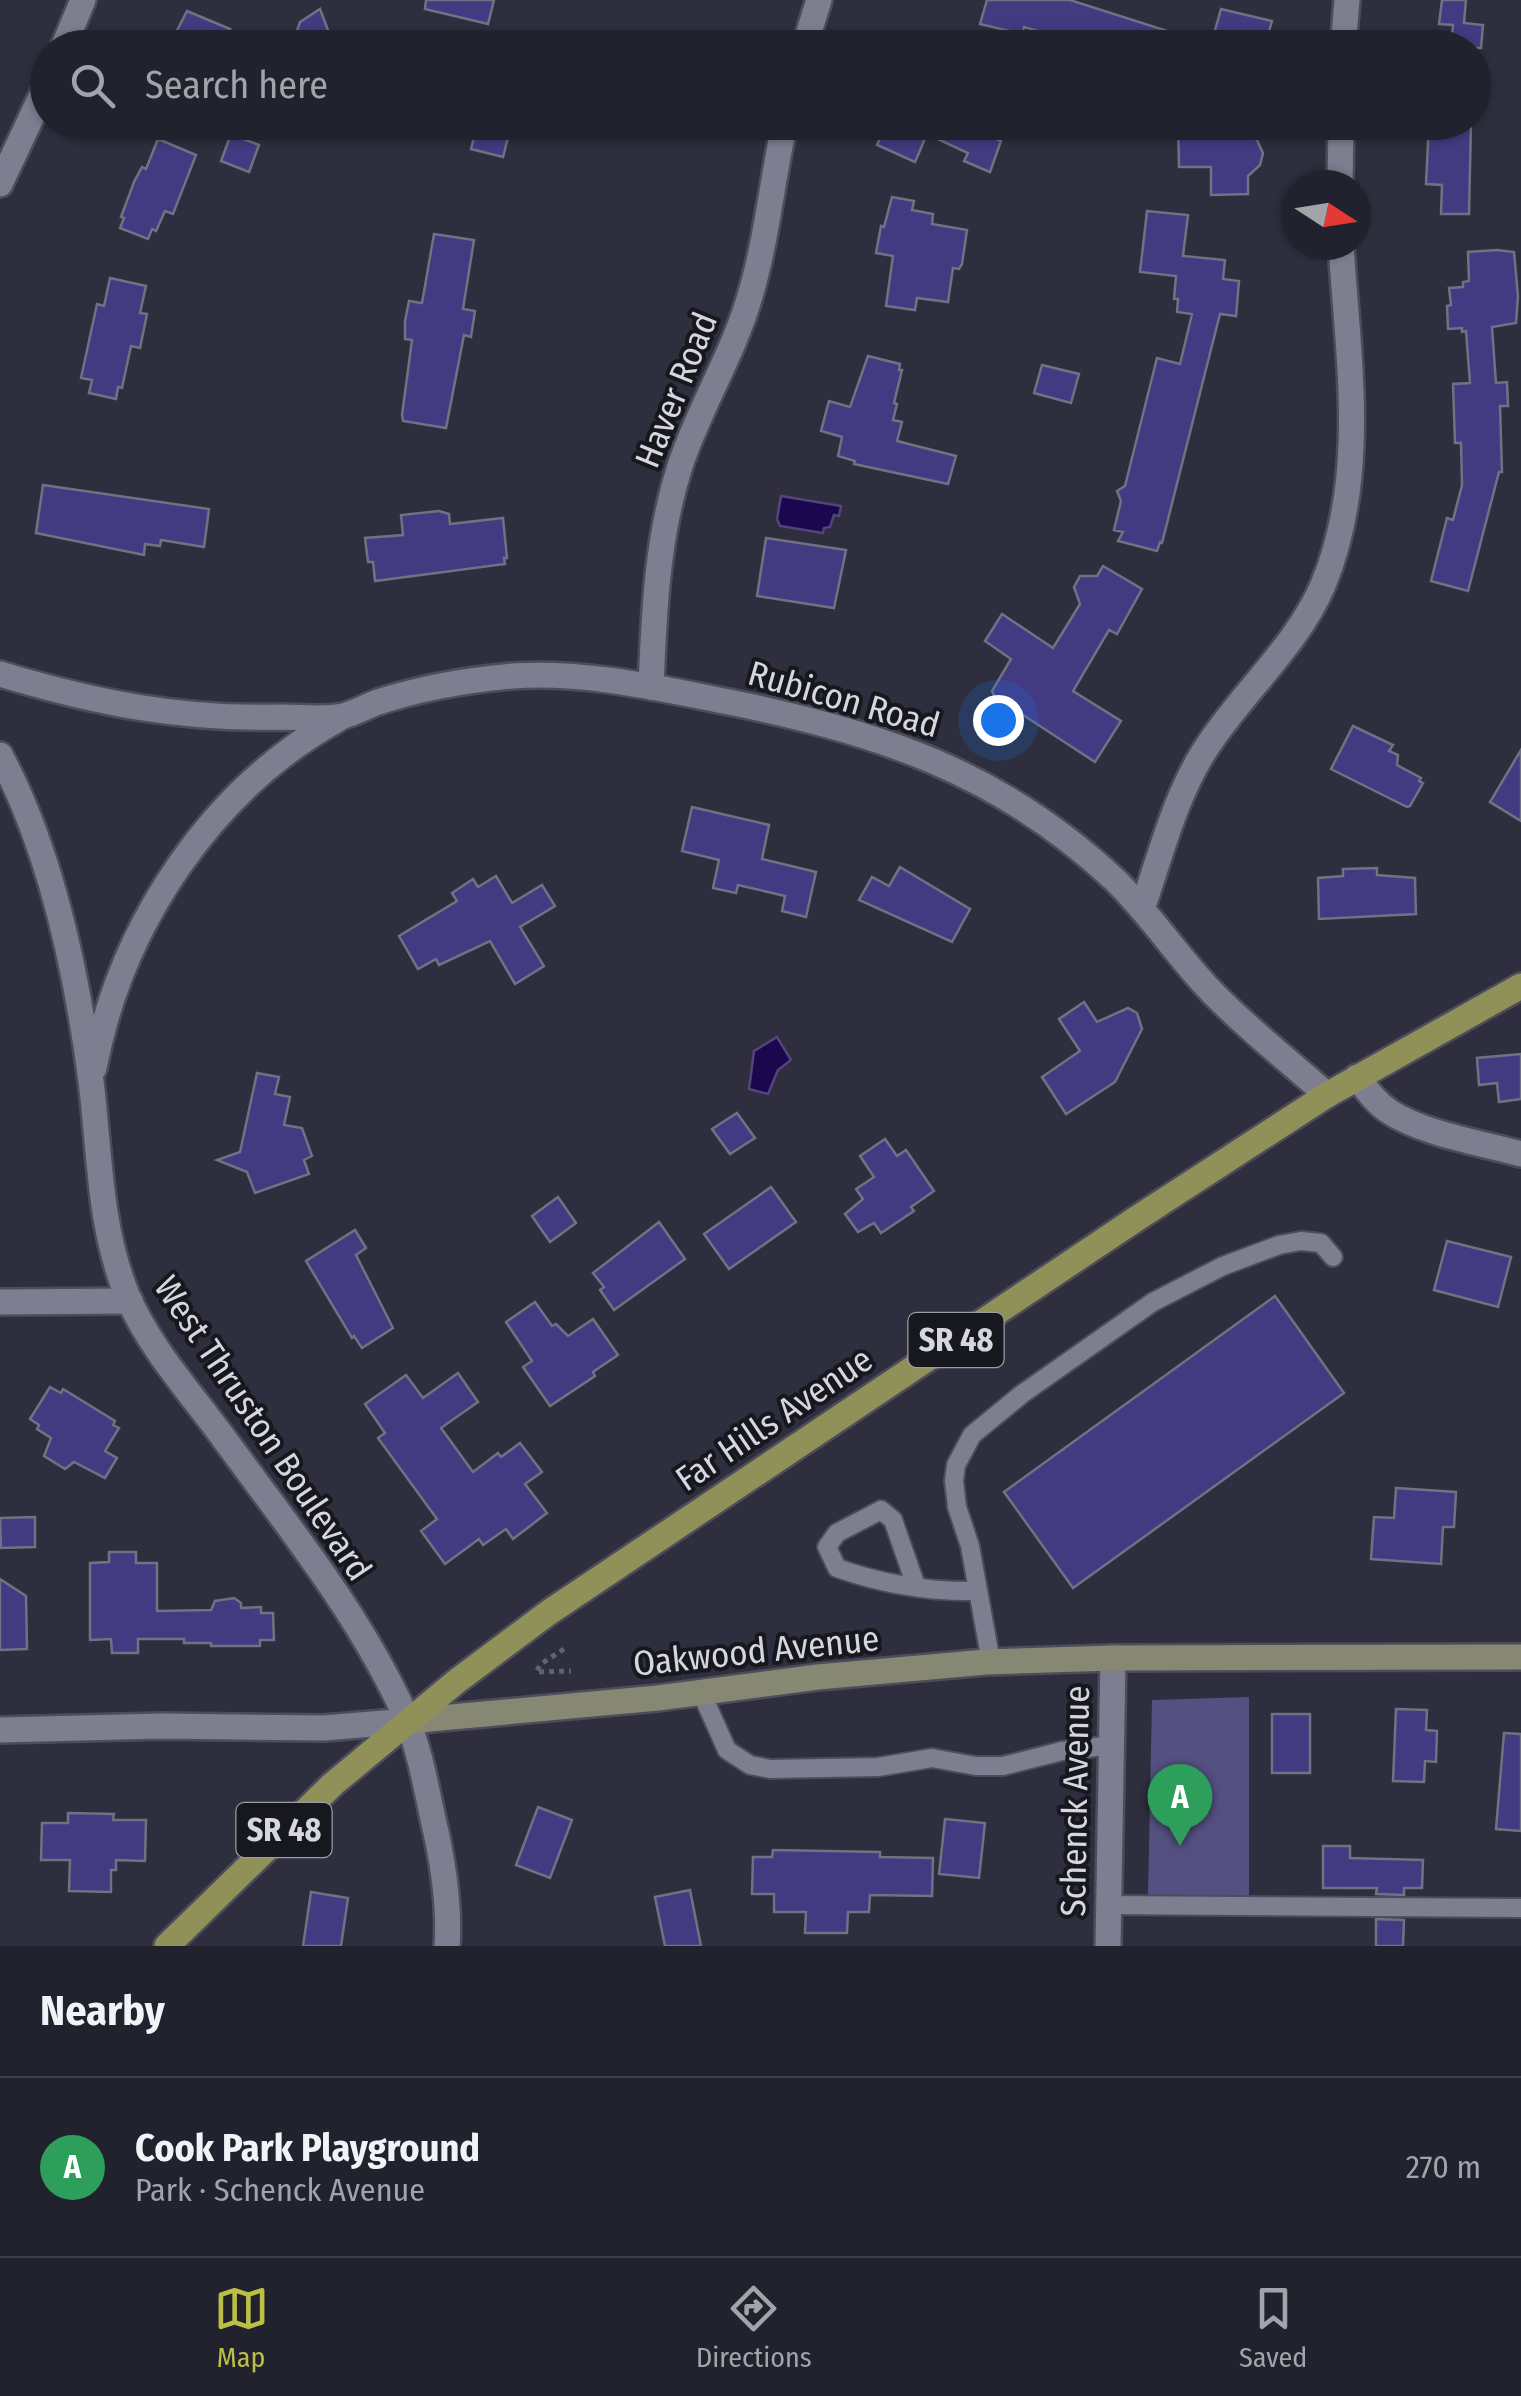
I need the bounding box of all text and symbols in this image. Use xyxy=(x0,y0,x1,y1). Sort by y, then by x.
search box xyxy=(30,30,1491,140)
icon: search xyxy=(65,58,120,113)
text: Search here xyxy=(145,62,328,108)
north arrow xyxy=(1281,170,1371,260)
street label: Haver Road xyxy=(626,306,726,474)
street label: Rubicon Road xyxy=(744,652,944,746)
your location xyxy=(973,695,1024,746)
street label: West Thruston Boulevard xyxy=(145,1268,381,1588)
road number: SR 48 xyxy=(908,1313,1004,1367)
street label: Far Hills Avenue xyxy=(668,1338,880,1500)
street label: Oakwood Avenue xyxy=(631,1617,881,1685)
street label: Schenck Avenue xyxy=(1052,1685,1098,1917)
pin: A xyxy=(1148,1764,1212,1846)
road number: SR 48 xyxy=(236,1803,332,1857)
text: Nearby xyxy=(40,1986,165,2036)
text: Cook Park Playground xyxy=(135,2125,480,2171)
text: A xyxy=(64,2148,81,2186)
text: 270 m xyxy=(1406,2148,1481,2186)
text: Park · Schenck Avenue xyxy=(135,2171,425,2209)
tab: Map xyxy=(214,2281,269,2374)
tab: Directions xyxy=(696,2281,812,2374)
tab: Saved xyxy=(1239,2281,1307,2374)

